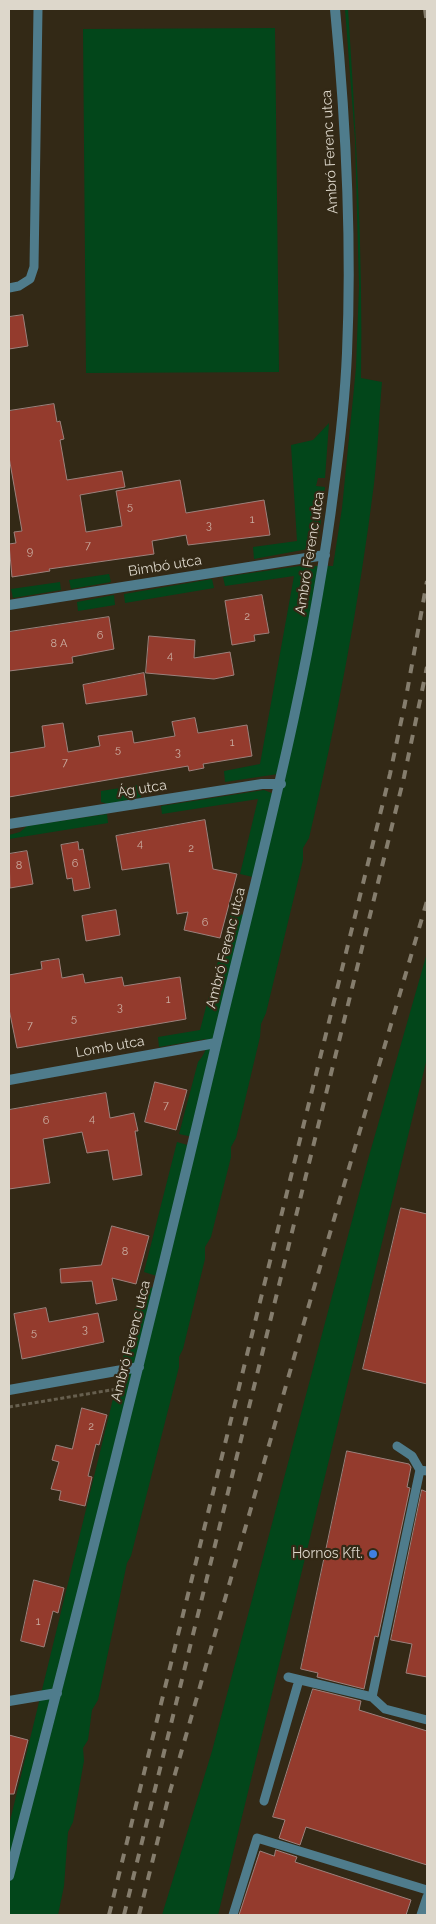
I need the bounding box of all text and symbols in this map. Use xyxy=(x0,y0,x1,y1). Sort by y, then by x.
street label: Ambró Ferenc utca xyxy=(318,90,342,214)
street label: Ambró Ferenc utca xyxy=(292,490,328,616)
house number: 5 xyxy=(127,500,133,514)
house number: 1 xyxy=(250,513,254,527)
house number: 3 xyxy=(206,519,212,533)
house number: 7 xyxy=(85,539,91,553)
house number: 9 xyxy=(27,545,33,559)
street label: Bimbó utca xyxy=(127,552,203,580)
house number: 2 xyxy=(244,610,250,624)
house number: 6 xyxy=(97,629,103,643)
house number: 8 A xyxy=(51,637,67,651)
house number: 4 xyxy=(167,649,173,663)
house number: 1 xyxy=(230,736,234,750)
house number: 5 xyxy=(115,743,121,757)
house number: 3 xyxy=(175,746,181,760)
house number: 7 xyxy=(62,756,68,770)
street label: Ág utca xyxy=(116,777,168,801)
house number: 4 xyxy=(137,837,143,851)
house number: 2 xyxy=(188,842,194,856)
house number: 6 xyxy=(72,857,78,871)
house number: 8 xyxy=(16,859,22,873)
street label: Ambró Ferenc utca xyxy=(203,886,249,1010)
house number: 6 xyxy=(202,916,208,930)
house number: 1 xyxy=(166,993,170,1007)
house number: 3 xyxy=(117,1001,123,1015)
house number: 5 xyxy=(71,1012,77,1026)
house number: 7 xyxy=(27,1019,33,1033)
street label: Lomb utca xyxy=(74,1033,146,1061)
house number: 7 xyxy=(163,1099,169,1113)
house number: 4 xyxy=(89,1112,95,1126)
house number: 6 xyxy=(43,1114,49,1128)
house number: 8 xyxy=(122,1245,128,1259)
street label: Ambró Ferenc utca xyxy=(108,1279,154,1403)
house number: 3 xyxy=(82,1323,88,1337)
house number: 5 xyxy=(31,1326,37,1340)
house number: 2 xyxy=(88,1420,94,1434)
place label: Hornos Kft. xyxy=(292,1546,363,1562)
marker: Hornos Kft. xyxy=(367,1548,379,1560)
house number: 1 xyxy=(36,1615,40,1629)

